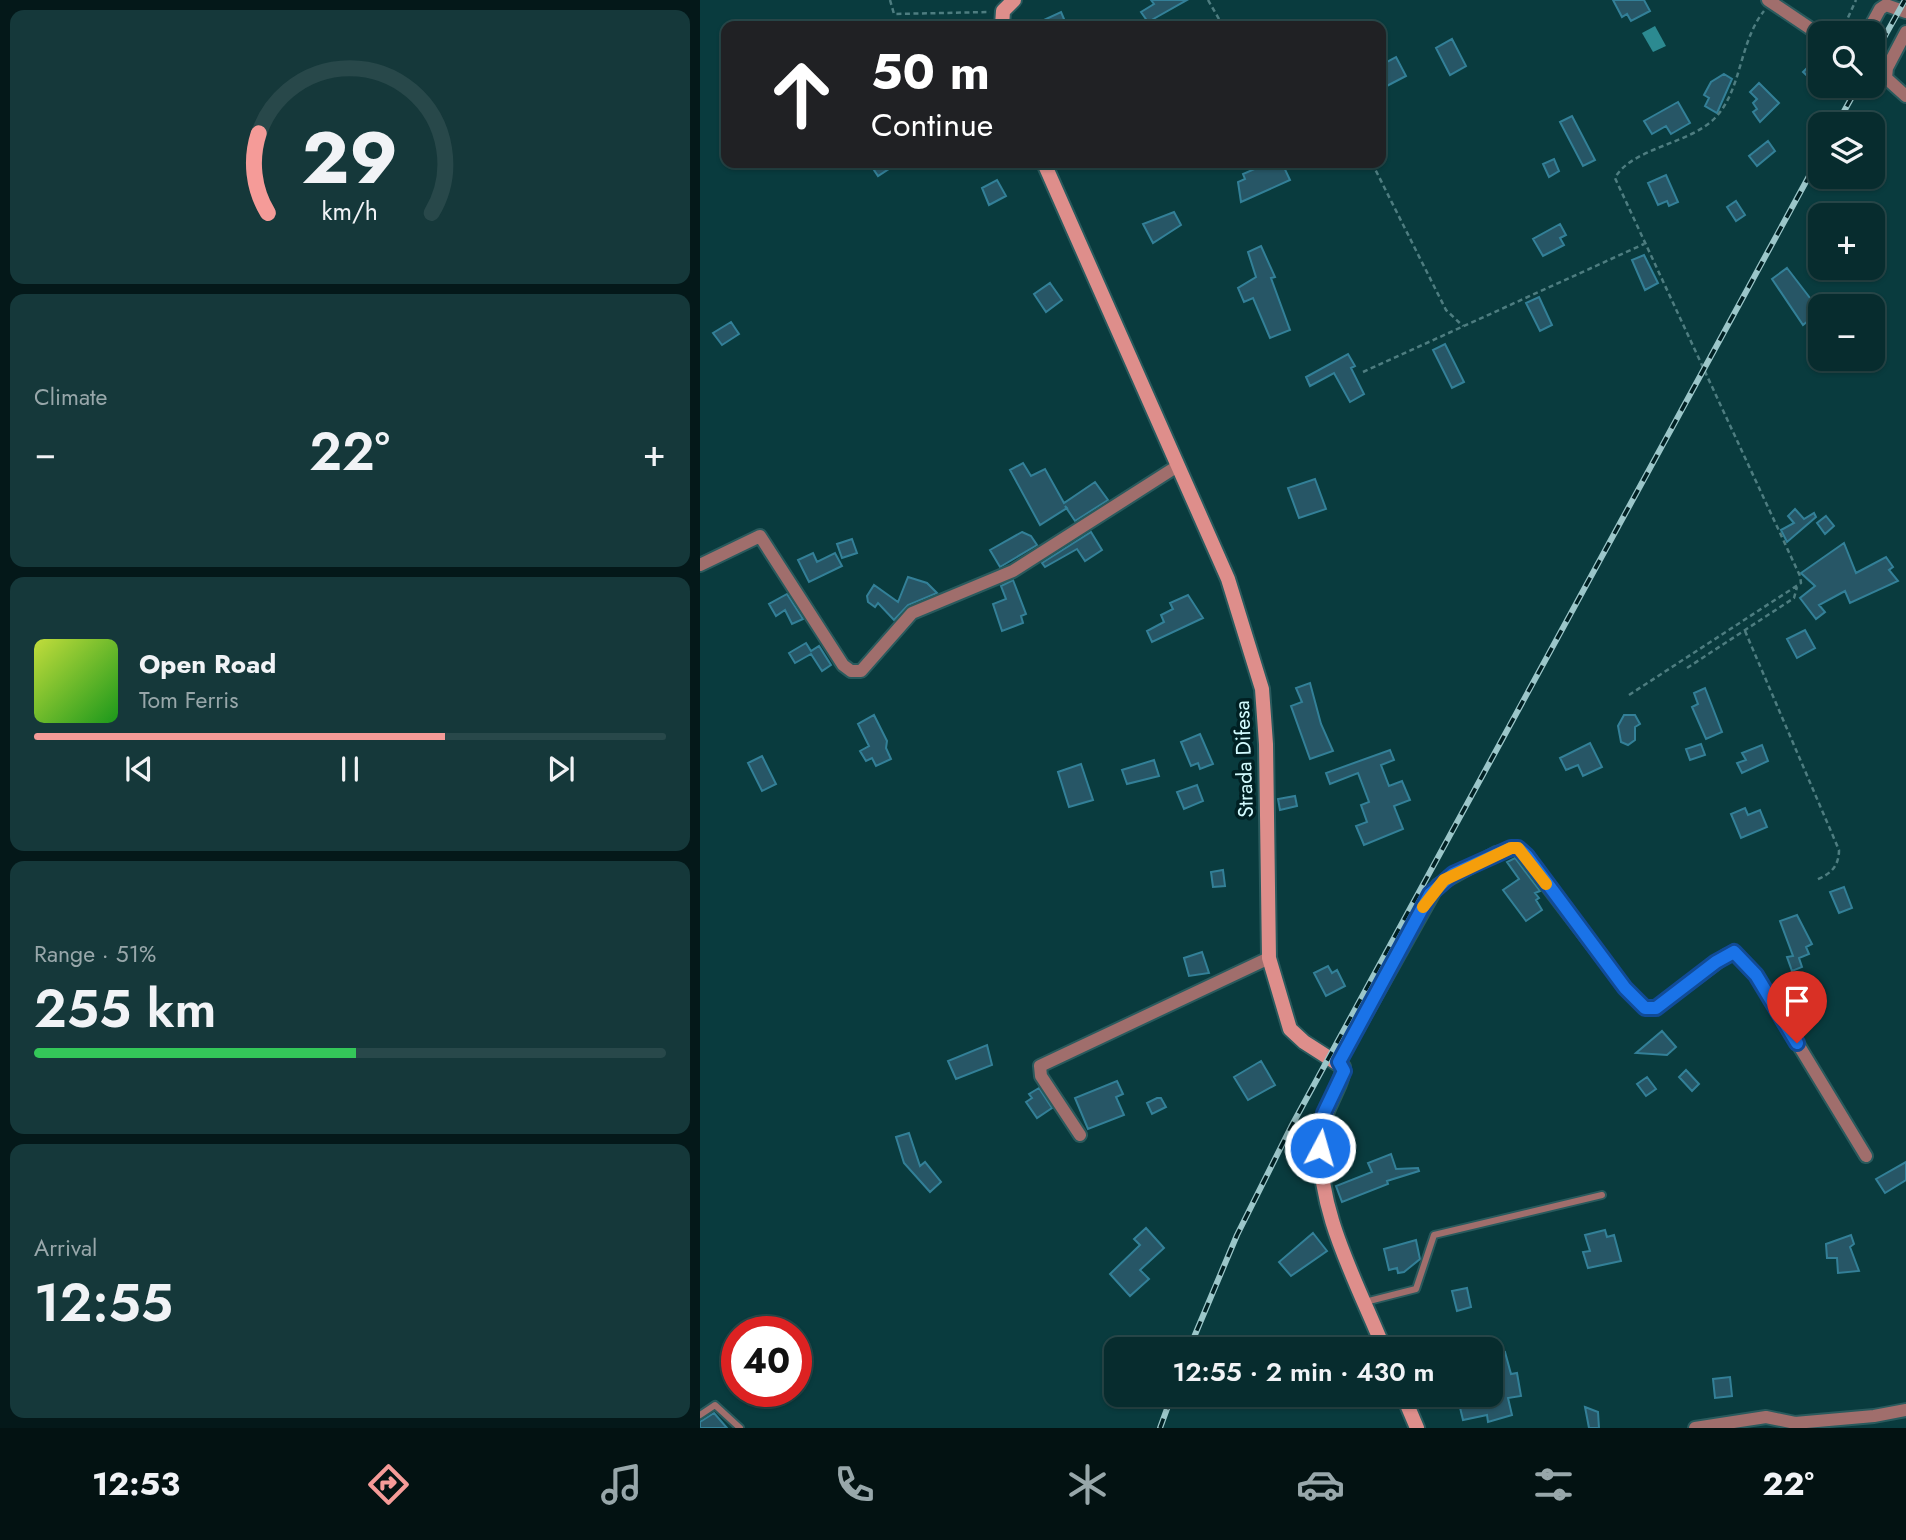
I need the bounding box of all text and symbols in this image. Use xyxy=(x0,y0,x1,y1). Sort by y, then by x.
map controls xyxy=(1808,21,1885,371)
button: search xyxy=(1808,21,1885,98)
text: 50 m xyxy=(871,37,990,107)
icon: ahead xyxy=(756,49,847,140)
text: Continue xyxy=(871,102,993,148)
text: 29 xyxy=(302,105,398,210)
button: layers xyxy=(1808,112,1885,189)
text: km/h xyxy=(322,193,378,229)
button: + xyxy=(1808,203,1885,280)
button: − xyxy=(1808,294,1885,371)
text: Climate xyxy=(34,380,107,414)
text: 22° xyxy=(309,414,390,490)
text: − xyxy=(34,425,56,480)
text: + xyxy=(643,425,666,480)
text: Open Road xyxy=(139,645,276,683)
text: Tom Ferris xyxy=(139,683,238,717)
street label: Strada Difesa xyxy=(1227,700,1261,818)
icon: previous xyxy=(120,750,158,788)
icon: pause xyxy=(331,750,369,788)
icon: next xyxy=(542,750,580,788)
text: Range · 51% xyxy=(34,937,156,971)
text: 255 km xyxy=(34,971,217,1047)
pin xyxy=(1767,971,1827,1043)
icon: arrive xyxy=(1778,982,1816,1020)
position arrow xyxy=(1283,1111,1357,1185)
text: Arrival xyxy=(34,1231,97,1265)
text: 12:55 xyxy=(34,1265,173,1341)
speed limit sign: 40 xyxy=(721,1316,812,1407)
text: 12:55 · 2 min · 430 m xyxy=(1172,1353,1435,1391)
icon: directions xyxy=(364,1460,413,1509)
icon: music xyxy=(597,1460,646,1509)
icon: phone xyxy=(830,1460,879,1509)
icon: climate xyxy=(1063,1460,1112,1509)
icon: car xyxy=(1296,1460,1345,1509)
icon: filters xyxy=(1529,1460,1578,1509)
text: 12:53 xyxy=(92,1461,180,1507)
text: 22° xyxy=(1762,1461,1814,1507)

